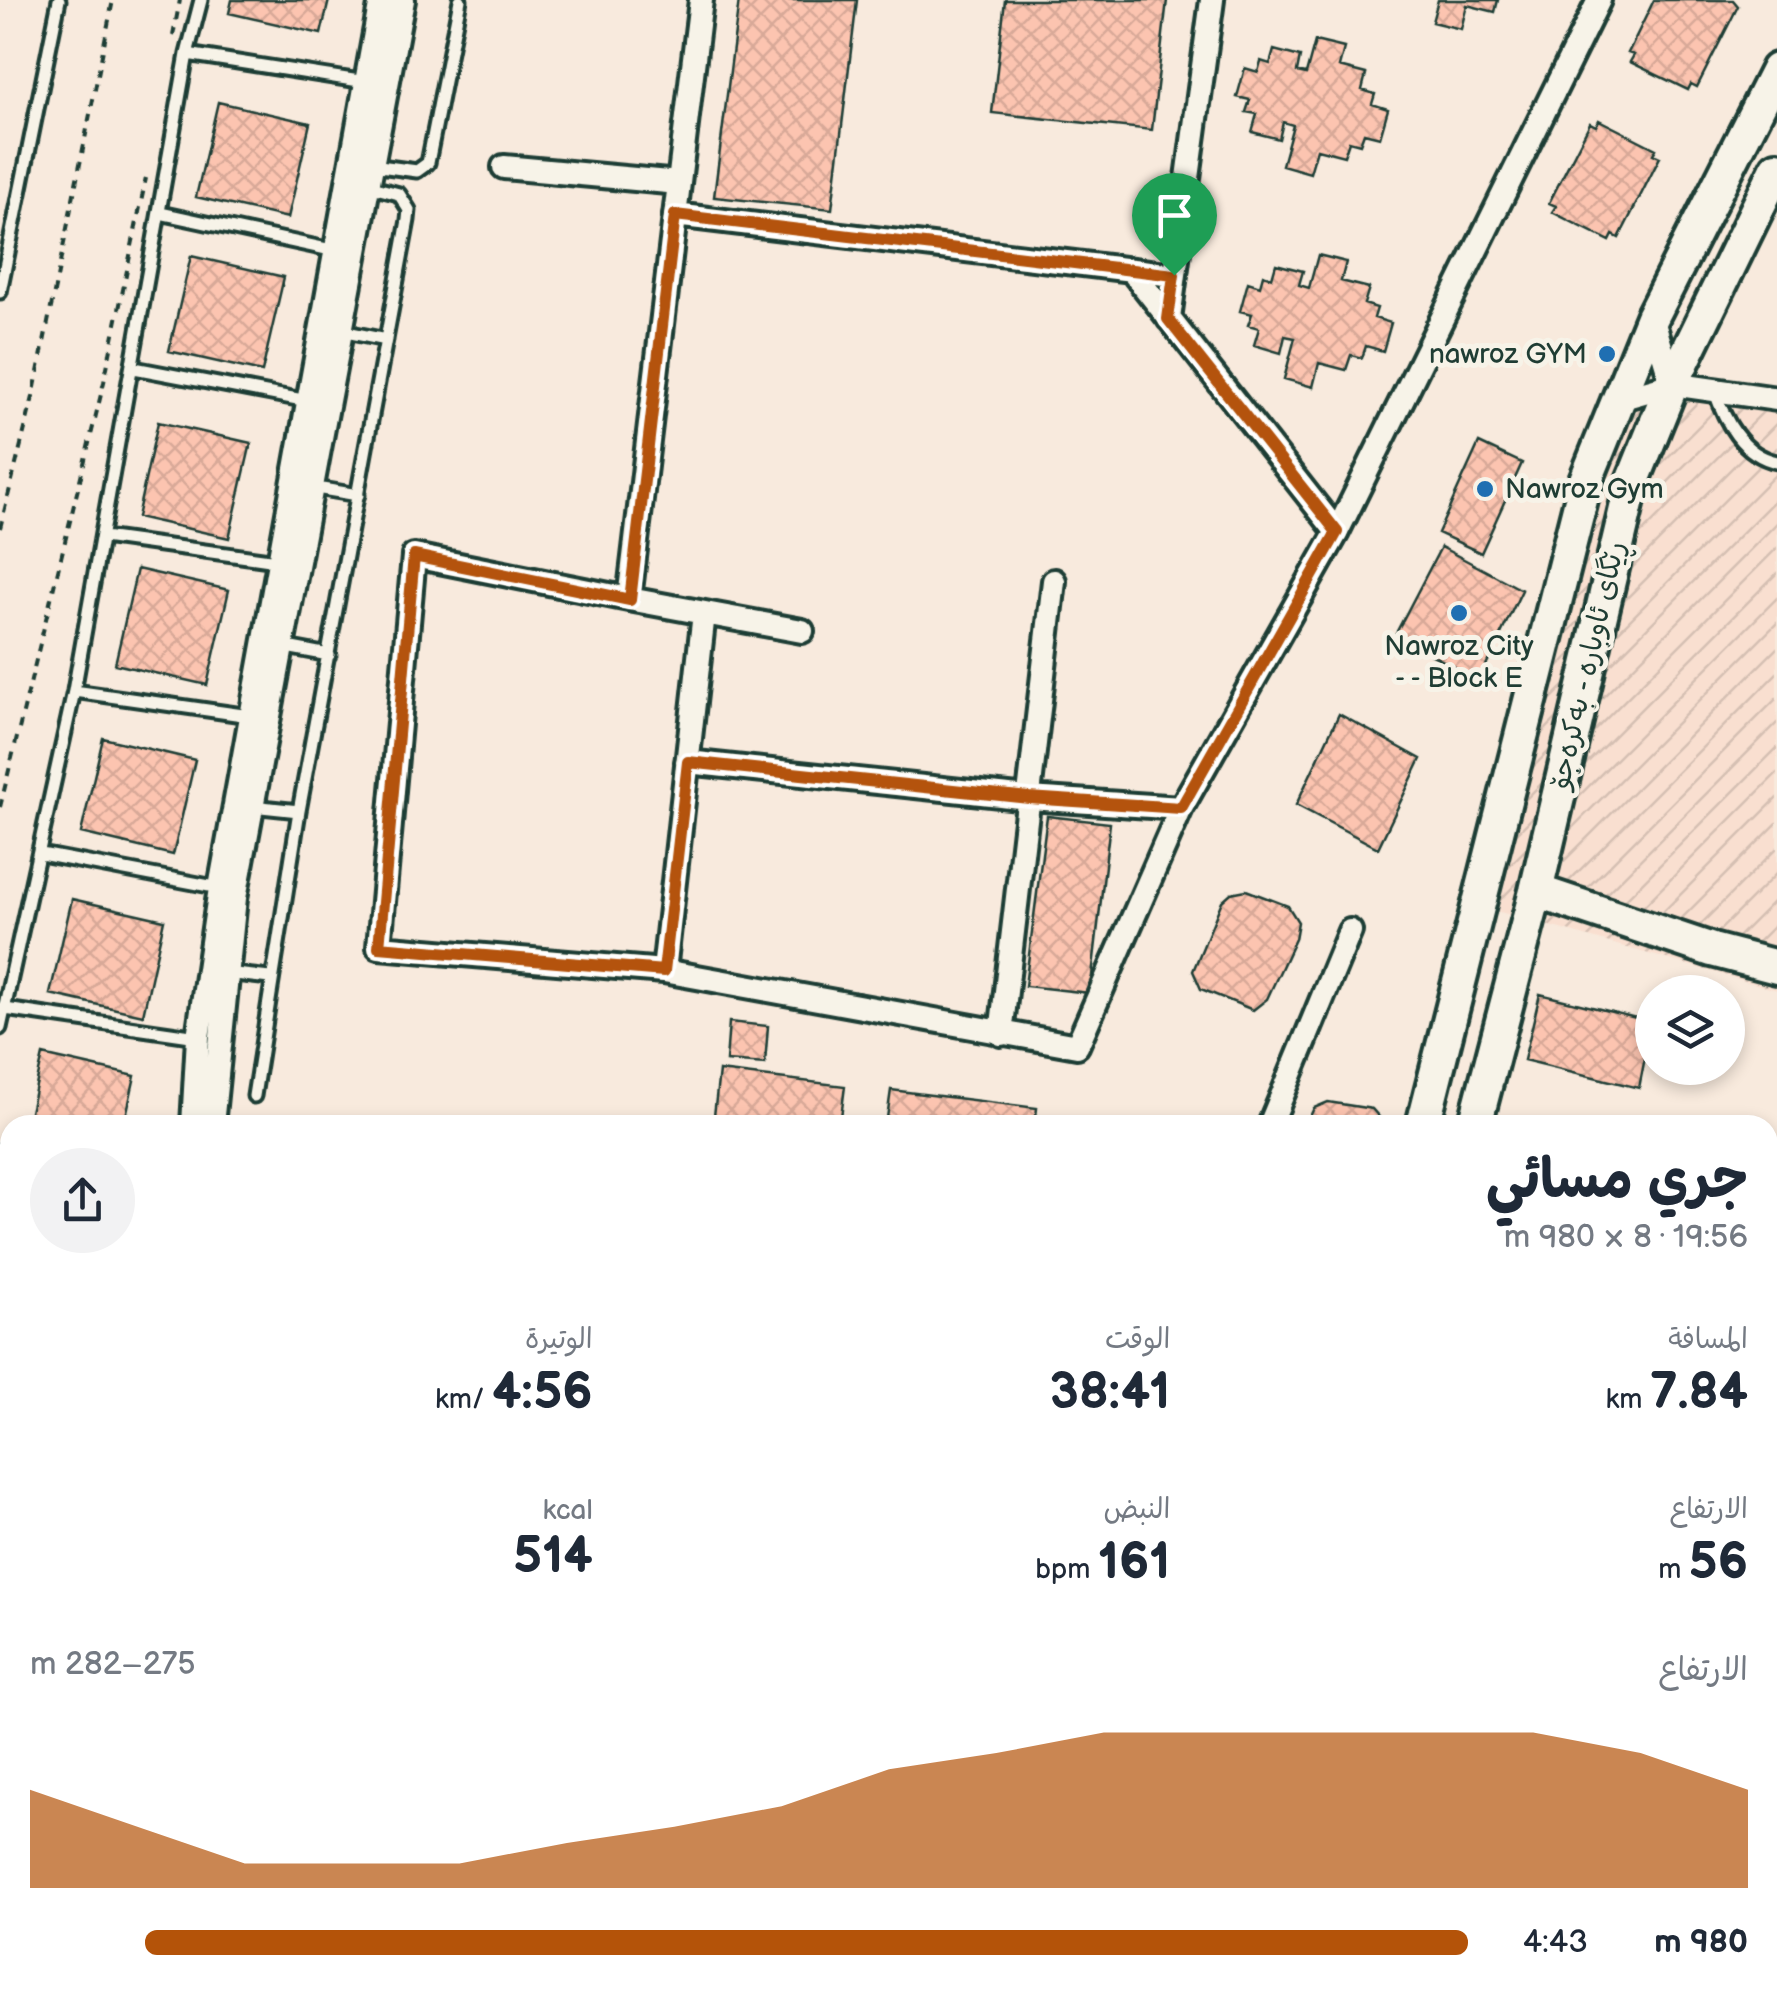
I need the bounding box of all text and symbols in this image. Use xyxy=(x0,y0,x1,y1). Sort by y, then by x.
pin xyxy=(1132,173,1217,276)
icon: arrive xyxy=(1147,188,1202,243)
place label: nawroz GYM xyxy=(1429,338,1587,371)
marker: nawroz GYM xyxy=(1596,343,1618,365)
place label: Nawroz Gym xyxy=(1505,473,1664,506)
marker: Nawroz Gym xyxy=(1474,478,1496,500)
street label: ڕێگای ئاوبارە - بەکرەجۆ xyxy=(1542,538,1638,795)
marker: Nawroz City - - Block E xyxy=(1448,602,1470,624)
place label: Nawroz City - - Block E xyxy=(1384,630,1534,695)
map controls xyxy=(1635,975,1745,1085)
button: layers xyxy=(1635,975,1745,1085)
text: جري مسائي xyxy=(1486,1147,1748,1214)
button: share xyxy=(30,1148,135,1253)
text: 19:56 · 8 × 980 m xyxy=(1504,1218,1748,1257)
text: الوتيرة xyxy=(525,1323,593,1356)
text: الوقت xyxy=(1105,1323,1170,1356)
text: المسافة xyxy=(1668,1323,1748,1356)
text: 4:56 xyxy=(492,1363,593,1423)
text: 38:41 xyxy=(1050,1363,1170,1423)
text: 7.84 xyxy=(1650,1363,1748,1423)
text: /km xyxy=(435,1383,492,1416)
text: km xyxy=(1605,1383,1650,1416)
text: النبض xyxy=(1103,1493,1170,1526)
text: الارتفاع xyxy=(1669,1493,1748,1526)
text: kcal xyxy=(542,1494,593,1527)
text: 514 xyxy=(513,1527,593,1587)
text: 161 xyxy=(1098,1533,1170,1593)
text: 56 xyxy=(1689,1533,1748,1593)
text: bpm xyxy=(1035,1553,1098,1586)
text: m xyxy=(1658,1553,1689,1586)
text: 275–282 m xyxy=(30,1645,196,1684)
text: الارتفاع xyxy=(1658,1651,1748,1690)
text: 4:43 xyxy=(1523,1923,1588,1962)
text: 980 m xyxy=(1654,1923,1748,1962)

